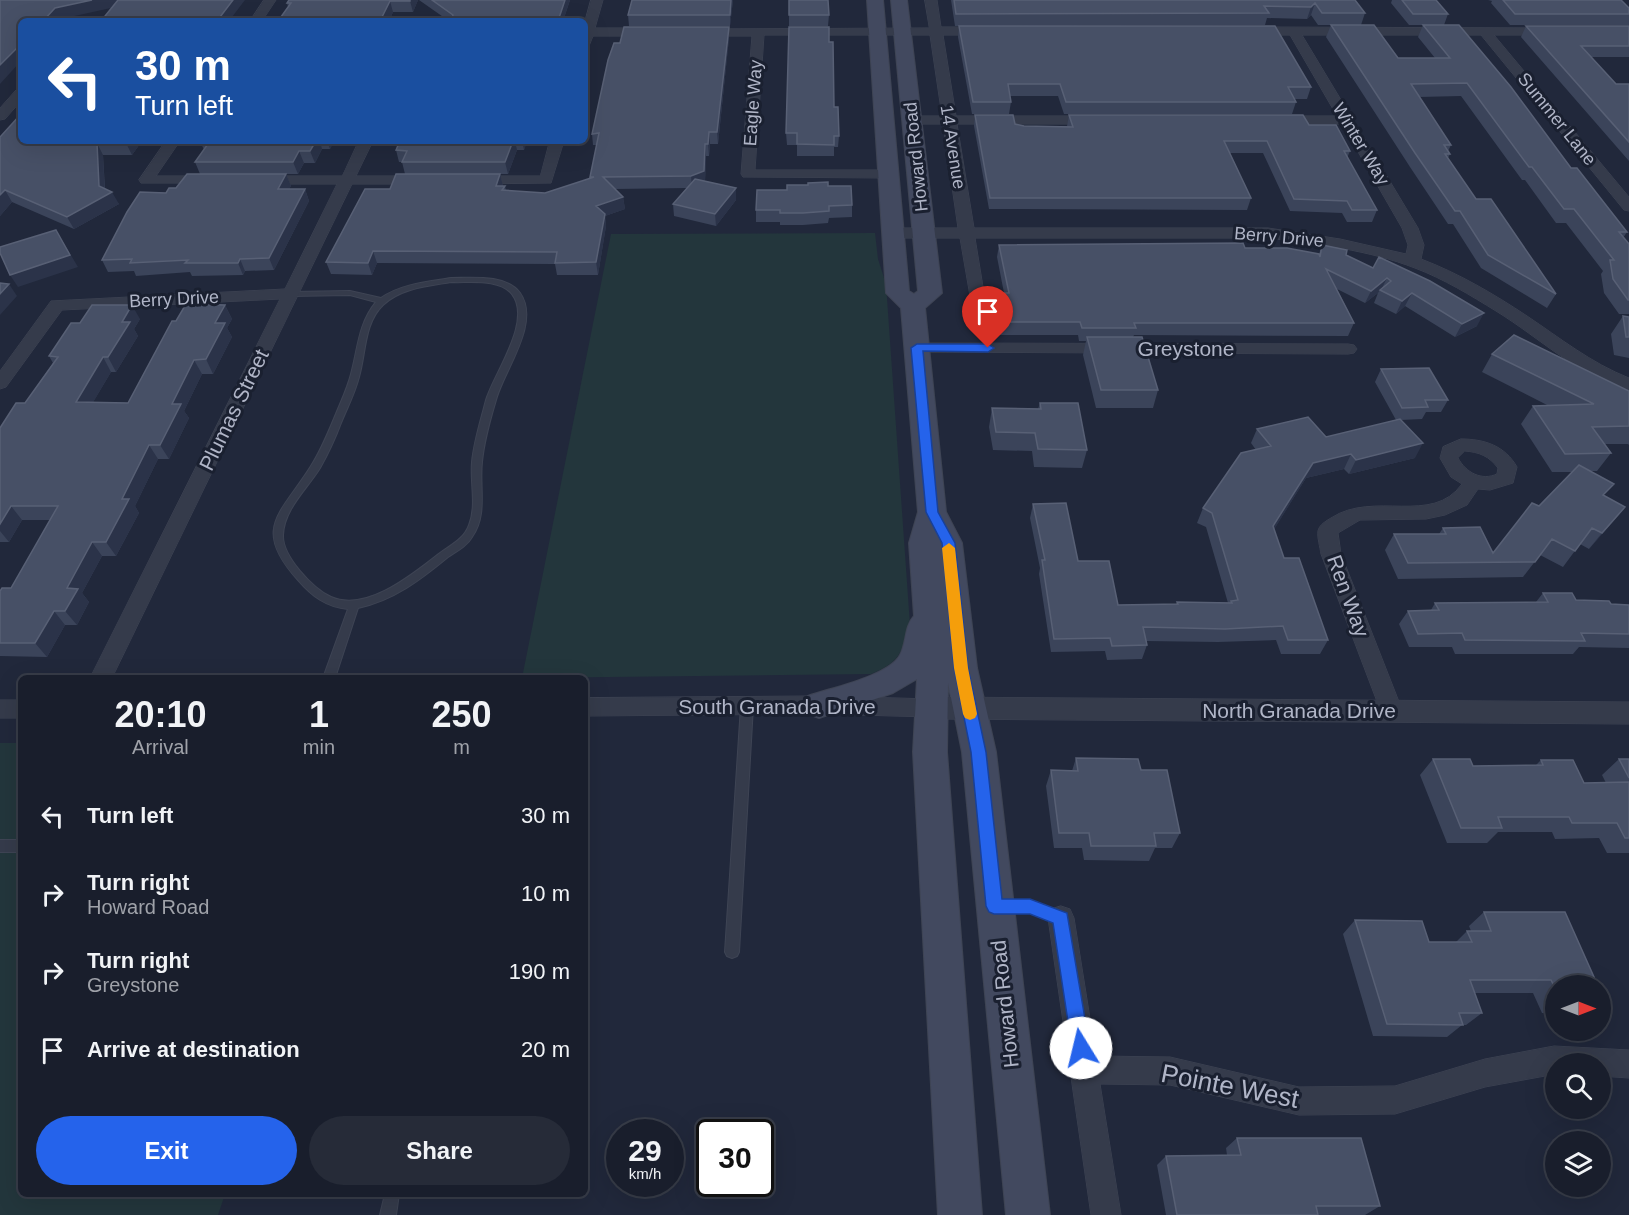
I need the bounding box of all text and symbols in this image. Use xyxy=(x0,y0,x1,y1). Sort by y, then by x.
icon: left xyxy=(36,42,114,120)
text: 30 m xyxy=(135,42,231,89)
street label: Eagle Way xyxy=(740,59,766,147)
street label: Summer Lane xyxy=(1514,69,1600,169)
text: Turn left xyxy=(135,91,233,121)
street label: Winter Way xyxy=(1329,99,1393,189)
street label: Howard Road xyxy=(900,101,932,213)
street label: 14 Avenue xyxy=(936,104,970,190)
street label: Berry Drive xyxy=(1233,223,1325,251)
pin xyxy=(962,286,1013,348)
street label: Berry Drive xyxy=(129,287,219,311)
icon: arrive xyxy=(971,295,1004,328)
street label: Greystone xyxy=(1138,337,1234,360)
street label: Plumas Street xyxy=(194,345,273,474)
street label: Ren Way xyxy=(1323,552,1374,640)
text: 20:10 xyxy=(114,694,206,735)
text: 1 xyxy=(309,694,329,735)
text: 250 xyxy=(431,694,492,735)
street label: South Granada Drive xyxy=(678,695,876,718)
street label: North Granada Drive xyxy=(1202,699,1396,722)
text: Arrival xyxy=(132,736,189,758)
text: min xyxy=(303,736,335,758)
text: m xyxy=(453,736,470,758)
icon: left xyxy=(36,800,69,833)
text: Turn left xyxy=(87,803,173,828)
text: 30 m xyxy=(521,803,570,828)
text: Turn right xyxy=(87,870,189,895)
icon: right xyxy=(36,878,69,911)
text: 10 m xyxy=(521,881,570,906)
text: Howard Road xyxy=(87,896,209,918)
street label: Howard Road xyxy=(986,939,1023,1069)
text: Turn right xyxy=(87,948,189,973)
icon: right xyxy=(36,956,69,989)
text: 190 m xyxy=(509,959,570,984)
text: Greystone xyxy=(87,974,179,996)
north arrow xyxy=(1545,975,1611,1041)
map controls xyxy=(1545,975,1611,1197)
position arrow xyxy=(1049,1016,1113,1080)
icon: arrive xyxy=(36,1034,69,1067)
text: Arrive at destination xyxy=(87,1037,300,1062)
text: 20 m xyxy=(521,1037,570,1062)
button: search xyxy=(1545,1053,1611,1119)
street label: Pointe West xyxy=(1159,1058,1302,1114)
button: Exit xyxy=(36,1116,297,1185)
button: Share xyxy=(309,1116,570,1185)
speed limit sign: 30 xyxy=(696,1119,774,1197)
button: layers xyxy=(1545,1131,1611,1197)
text: 29 xyxy=(628,1134,662,1167)
text: km/h xyxy=(629,1165,661,1182)

